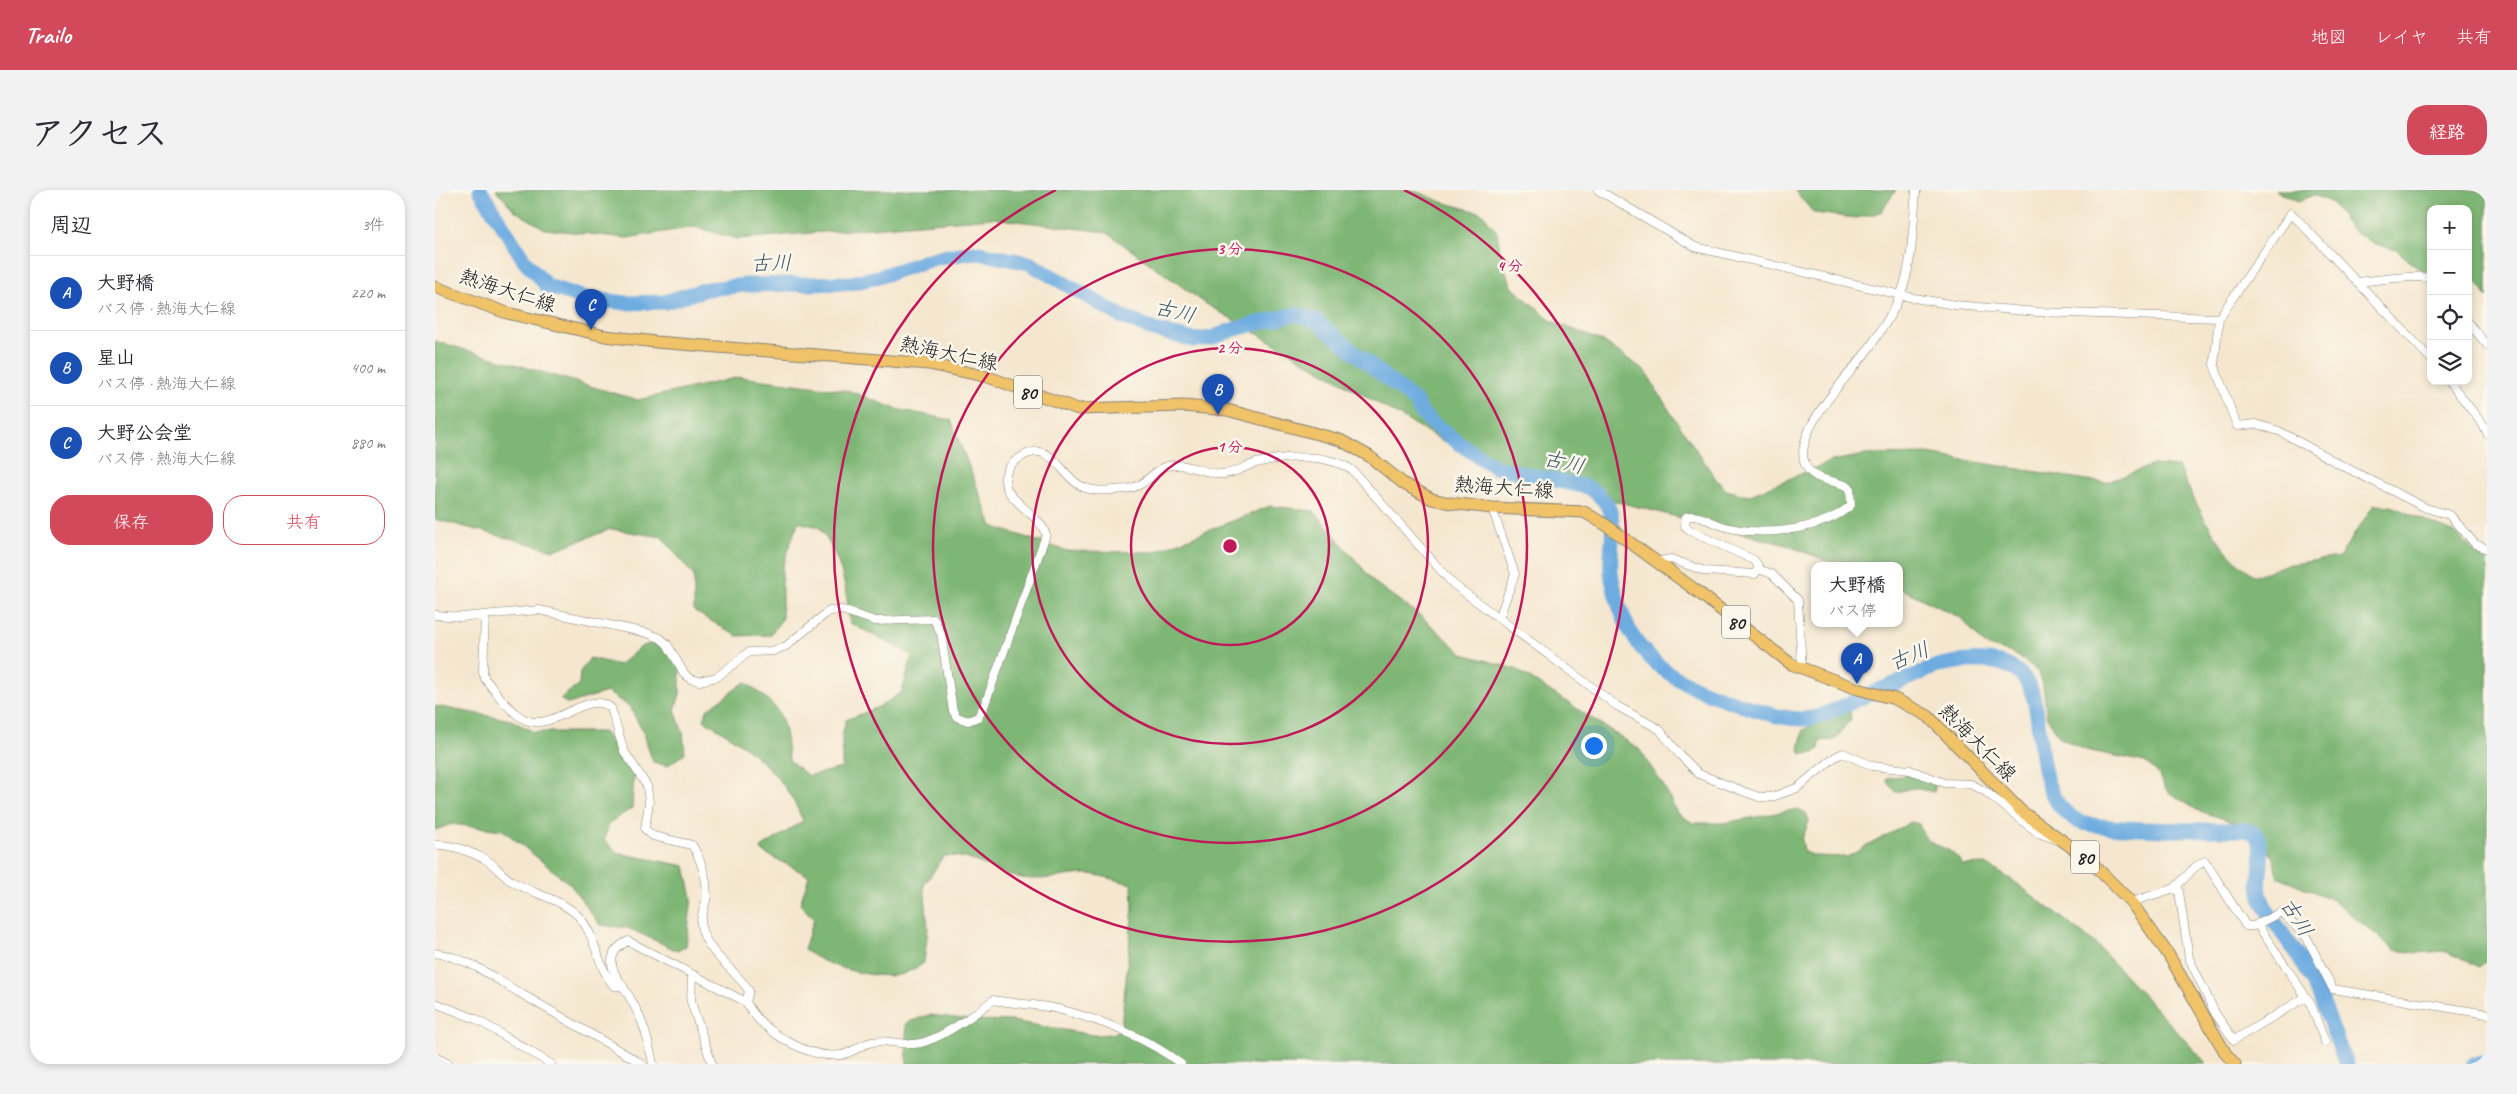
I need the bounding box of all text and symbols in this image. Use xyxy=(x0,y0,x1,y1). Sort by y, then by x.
text: Trailo xyxy=(25,20,71,50)
text: 地図 xyxy=(2311,26,2347,48)
text: レイヤ xyxy=(2375,26,2428,48)
text: 共有 xyxy=(2456,26,2492,48)
button: 経路 xyxy=(2407,105,2487,155)
text: アクセス xyxy=(30,111,168,156)
map controls xyxy=(2427,205,2472,385)
button: + xyxy=(2427,205,2472,250)
text: 周辺 xyxy=(50,212,92,238)
text: 3件 xyxy=(362,215,385,235)
text: 3 分 xyxy=(1217,240,1243,259)
water label: 古川 xyxy=(750,250,792,276)
button: − xyxy=(2427,250,2472,295)
text: 4 分 xyxy=(1497,257,1523,276)
street label: 熱海大仁線 xyxy=(456,263,559,318)
text: 大野橋 xyxy=(97,271,154,295)
text: A xyxy=(62,283,70,303)
text: 220 m xyxy=(351,283,385,303)
pin: C xyxy=(575,289,607,330)
water label: 古川 xyxy=(1151,293,1199,329)
button: locate xyxy=(2427,295,2472,340)
text: バス停 · 熱海大仁線 xyxy=(97,299,236,319)
street label: 熱海大仁線 xyxy=(897,331,1000,376)
text: 2 分 xyxy=(1217,339,1243,358)
button: layers xyxy=(2427,340,2472,385)
text: 星山 xyxy=(97,346,135,370)
text: B xyxy=(62,358,70,378)
text: 400 m xyxy=(351,358,385,378)
text: バス停 · 熱海大仁線 xyxy=(97,374,236,394)
pin: B xyxy=(1202,374,1234,415)
road number: 80 xyxy=(1014,376,1042,408)
text: 大野公会堂 xyxy=(97,421,192,445)
text: C xyxy=(62,433,70,453)
text: 880 m xyxy=(351,433,385,453)
text: 1 分 xyxy=(1217,438,1243,457)
water label: 古川 xyxy=(1540,444,1588,480)
text: バス停 · 熱海大仁線 xyxy=(97,449,236,469)
street label: 熱海大仁線 xyxy=(1453,472,1555,503)
button: 保存 xyxy=(50,495,213,545)
button: 共有 xyxy=(223,495,385,545)
centre of rings xyxy=(1221,537,1239,555)
popup xyxy=(1811,562,1903,627)
text: 大野橋 xyxy=(1828,573,1886,597)
text: バス停 xyxy=(1828,601,1877,621)
road number: 80 xyxy=(1722,606,1750,638)
water label: 古川 xyxy=(1885,636,1933,676)
pin: A xyxy=(1841,643,1873,684)
street label: 熱海大仁線 xyxy=(1933,698,2022,787)
your location xyxy=(1581,733,1607,759)
road number: 80 xyxy=(2071,840,2099,874)
water label: 古川 xyxy=(2275,892,2319,942)

